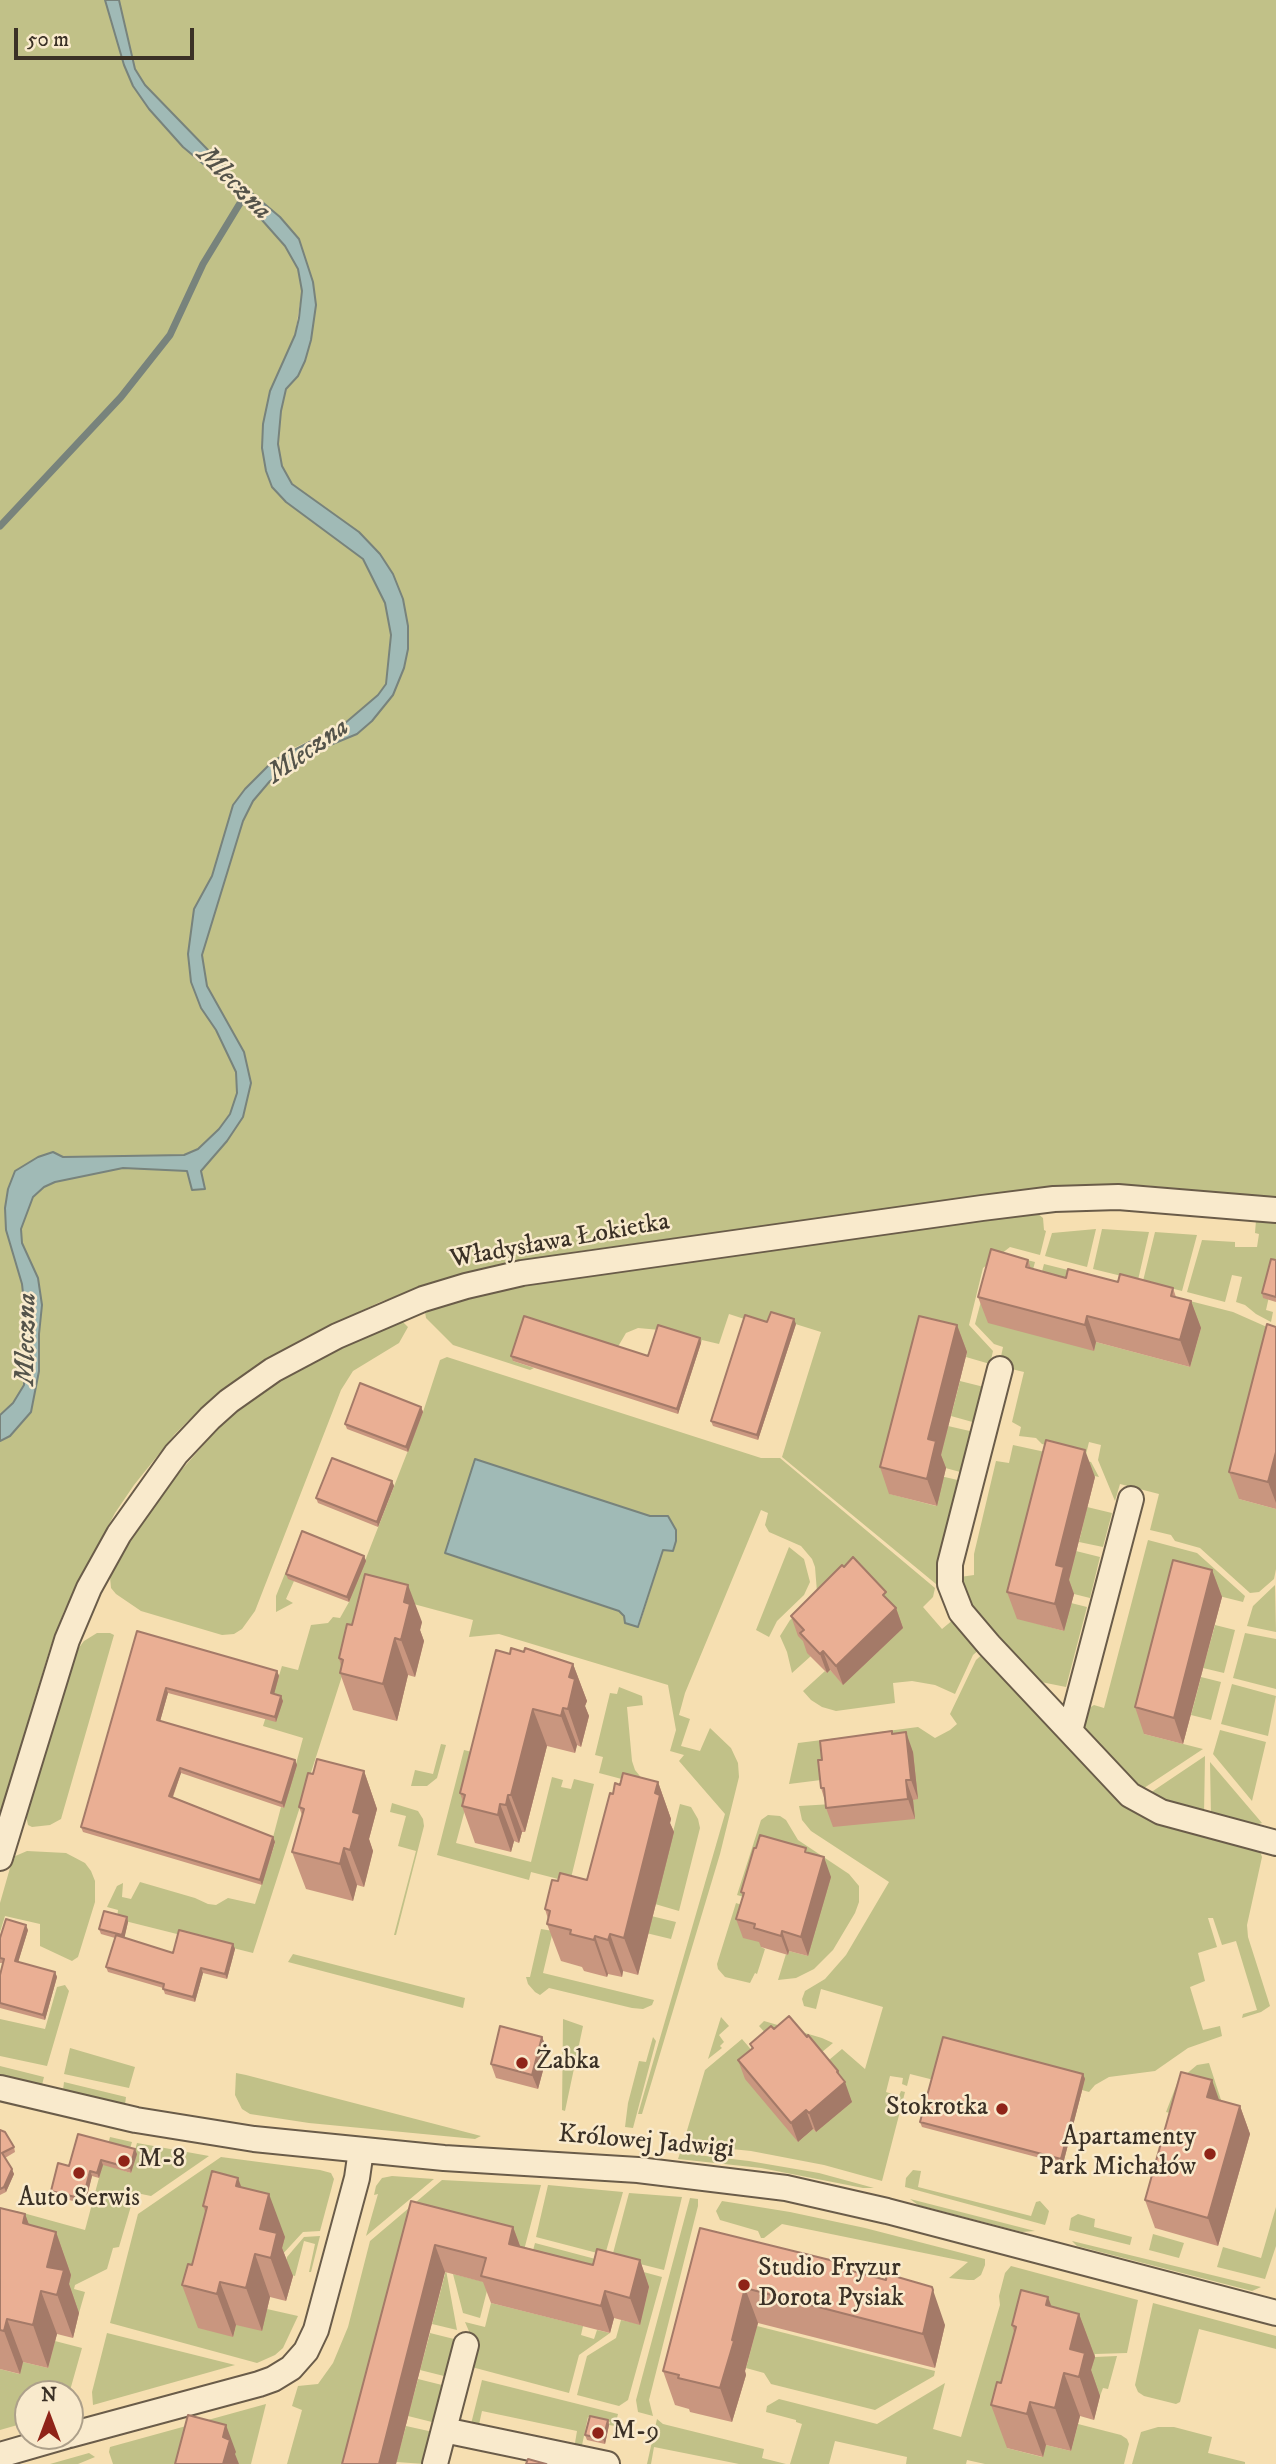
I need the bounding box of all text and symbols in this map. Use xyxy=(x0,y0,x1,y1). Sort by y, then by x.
scale bar xyxy=(18,14,198,58)
text: 50 m xyxy=(27,27,69,53)
water label: Mleczna xyxy=(188,139,278,229)
water label: Mleczna xyxy=(261,712,357,792)
street label: Władysława Łokietka xyxy=(448,1207,672,1277)
water label: Mleczna xyxy=(10,1292,46,1386)
place label: Żabka xyxy=(536,2047,600,2079)
marker: Żabka xyxy=(514,2055,530,2071)
place label: Stokrotka xyxy=(886,2093,988,2125)
marker: Stokrotka xyxy=(994,2101,1010,2117)
street label: Królowej Jadwigi xyxy=(557,2120,735,2166)
place label: Apartamenty Park Michałów xyxy=(1039,2123,1196,2184)
place label: M-8 xyxy=(138,2145,185,2177)
marker: Apartamenty Park Michałów xyxy=(1202,2146,1218,2162)
marker: M-8 xyxy=(116,2153,132,2169)
marker: Auto Serwis xyxy=(71,2165,87,2181)
place label: Auto Serwis xyxy=(18,2184,140,2216)
place label: Studio Fryzur Dorota Pysiak xyxy=(758,2254,904,2316)
marker: Studio Fryzur Dorota Pysiak xyxy=(736,2277,752,2293)
north arrow xyxy=(14,2380,84,2450)
text: N xyxy=(41,2384,57,2407)
place label: M-9 xyxy=(612,2417,659,2449)
marker: M-9 xyxy=(590,2425,606,2441)

